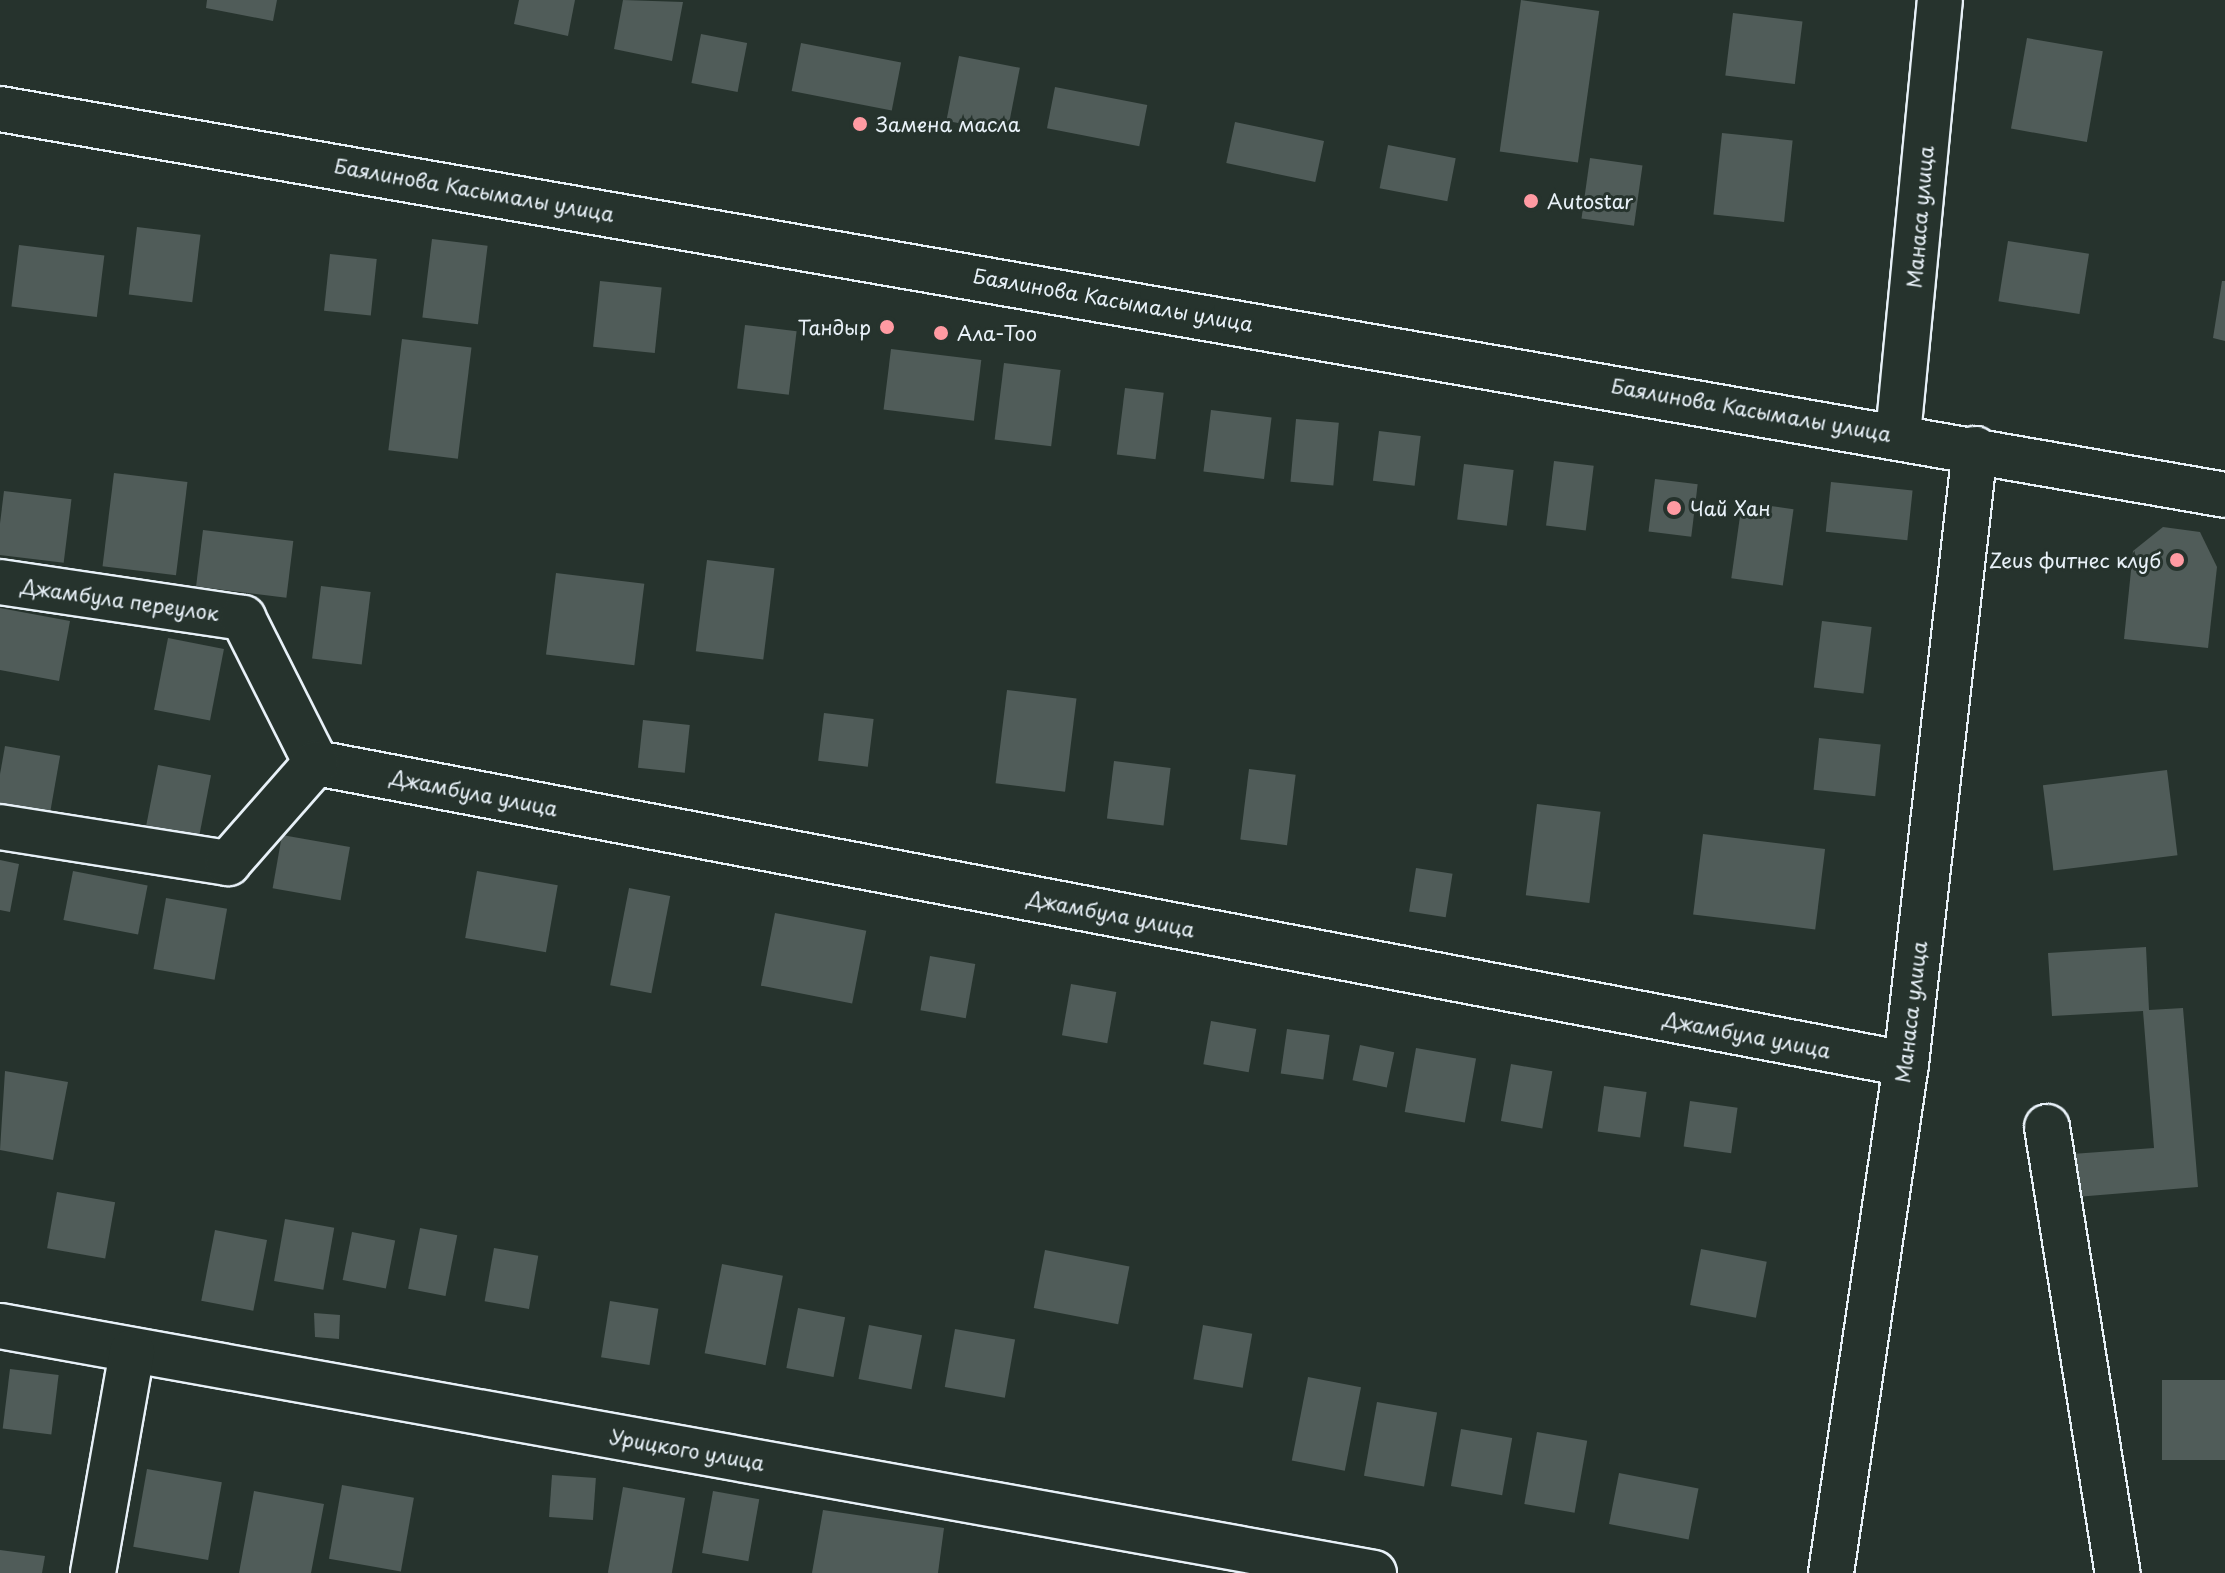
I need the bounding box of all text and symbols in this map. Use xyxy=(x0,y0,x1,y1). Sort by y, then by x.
place label: Замена масла xyxy=(876,112,1021,136)
marker: Замена масла xyxy=(851,115,869,133)
street label: Манаса улица xyxy=(1902,144,1938,290)
street label: Баялинова Касымалы улица xyxy=(332,154,616,226)
place label: Autostar xyxy=(1547,189,1633,213)
marker: Autostar xyxy=(1522,192,1540,210)
street label: Баялинова Касымалы улица xyxy=(971,264,1255,336)
place label: Тандыр xyxy=(797,315,871,339)
marker: Тандыр xyxy=(878,318,896,336)
place label: Ала-Тоо xyxy=(957,321,1037,345)
marker: Ала-Тоо xyxy=(932,324,950,342)
street label: Баялинова Касымалы улица xyxy=(1609,374,1893,446)
place label: Чай Хан xyxy=(1690,496,1772,520)
marker: Чай Хан xyxy=(1665,499,1683,517)
place label: Zeus фитнес клуб xyxy=(1989,548,2161,572)
marker: Zeus фитнес клуб xyxy=(2168,551,2186,569)
street label: Джамбула переулок xyxy=(19,574,221,626)
street label: Джамбула улица xyxy=(388,765,560,821)
street label: Джамбула улица xyxy=(1025,886,1197,942)
street label: Манаса улица xyxy=(1890,939,1932,1085)
street label: Джамбула улица xyxy=(1661,1007,1833,1063)
street label: Урицкого улица xyxy=(607,1424,767,1476)

